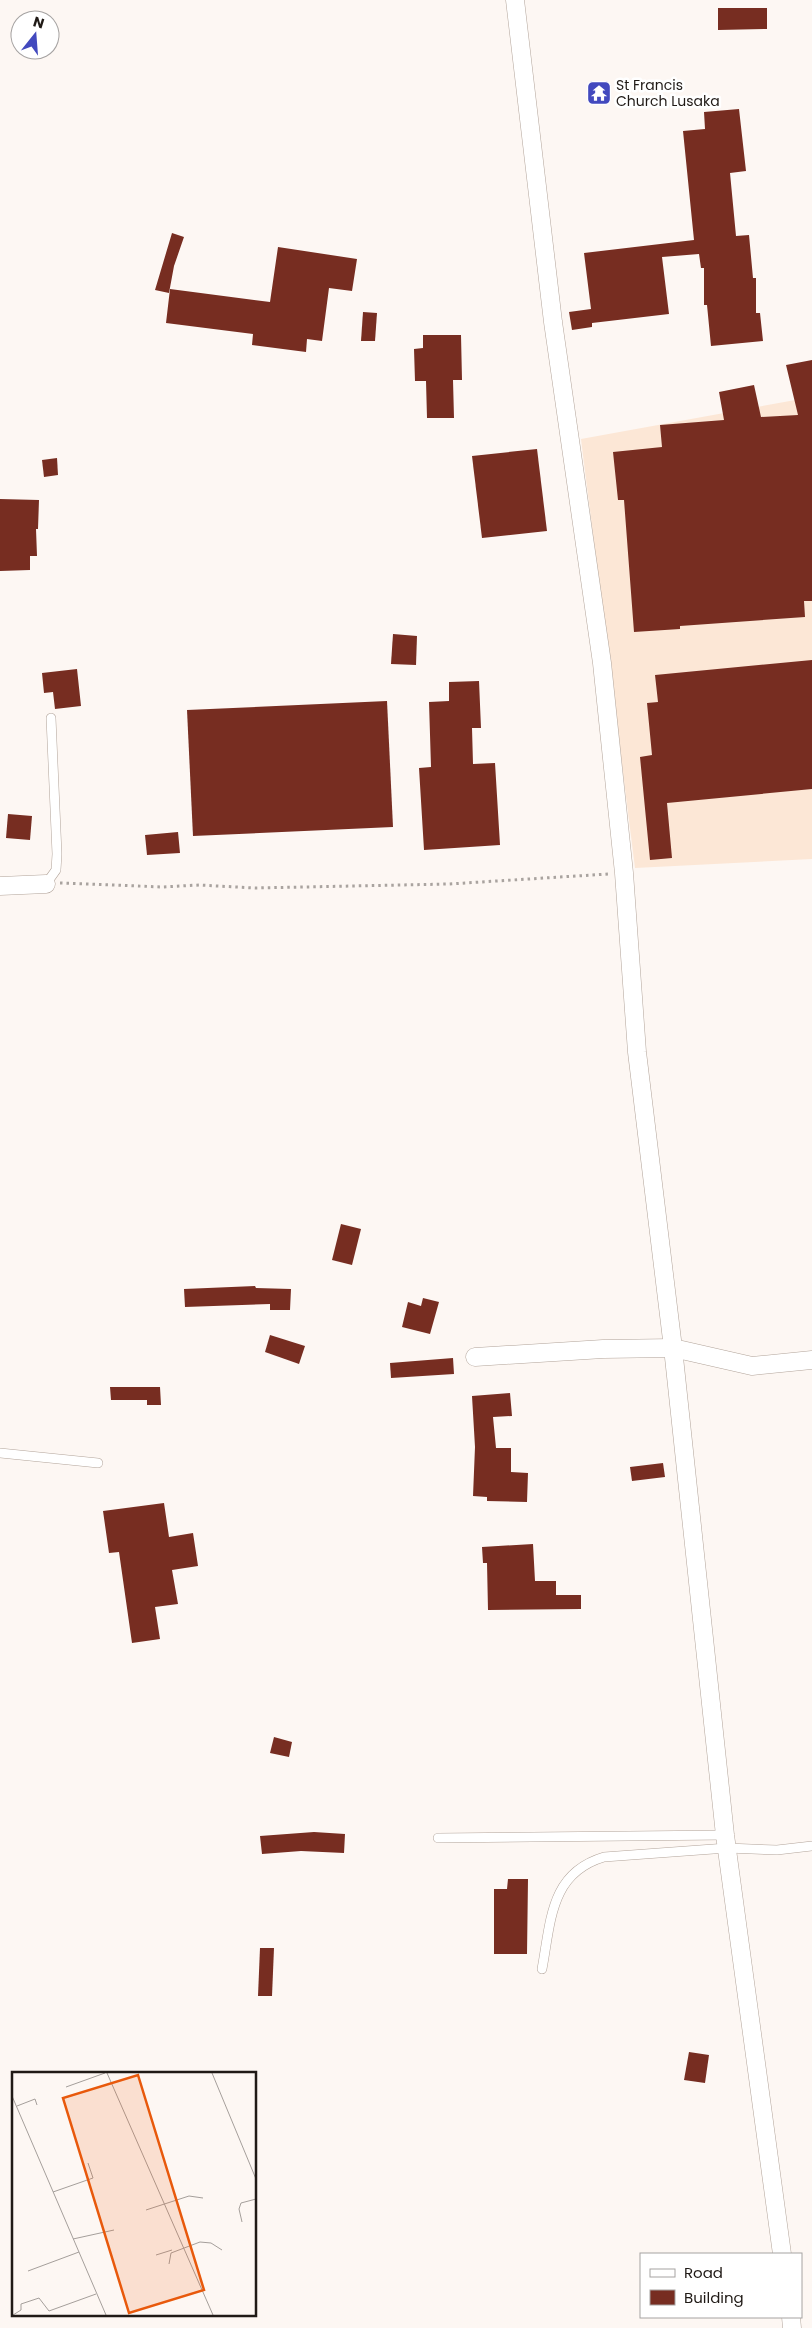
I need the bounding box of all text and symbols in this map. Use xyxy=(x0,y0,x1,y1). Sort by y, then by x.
north arrow xyxy=(10,10,60,60)
text: N xyxy=(31,11,47,34)
place label: St Francis Church Lusaka xyxy=(616,75,720,111)
temple icon: St Francis Church Lusaka xyxy=(586,80,612,106)
inset map xyxy=(12,2072,256,2316)
legend xyxy=(640,2253,802,2318)
text: Road xyxy=(684,2262,723,2283)
text: Building xyxy=(684,2287,744,2308)

